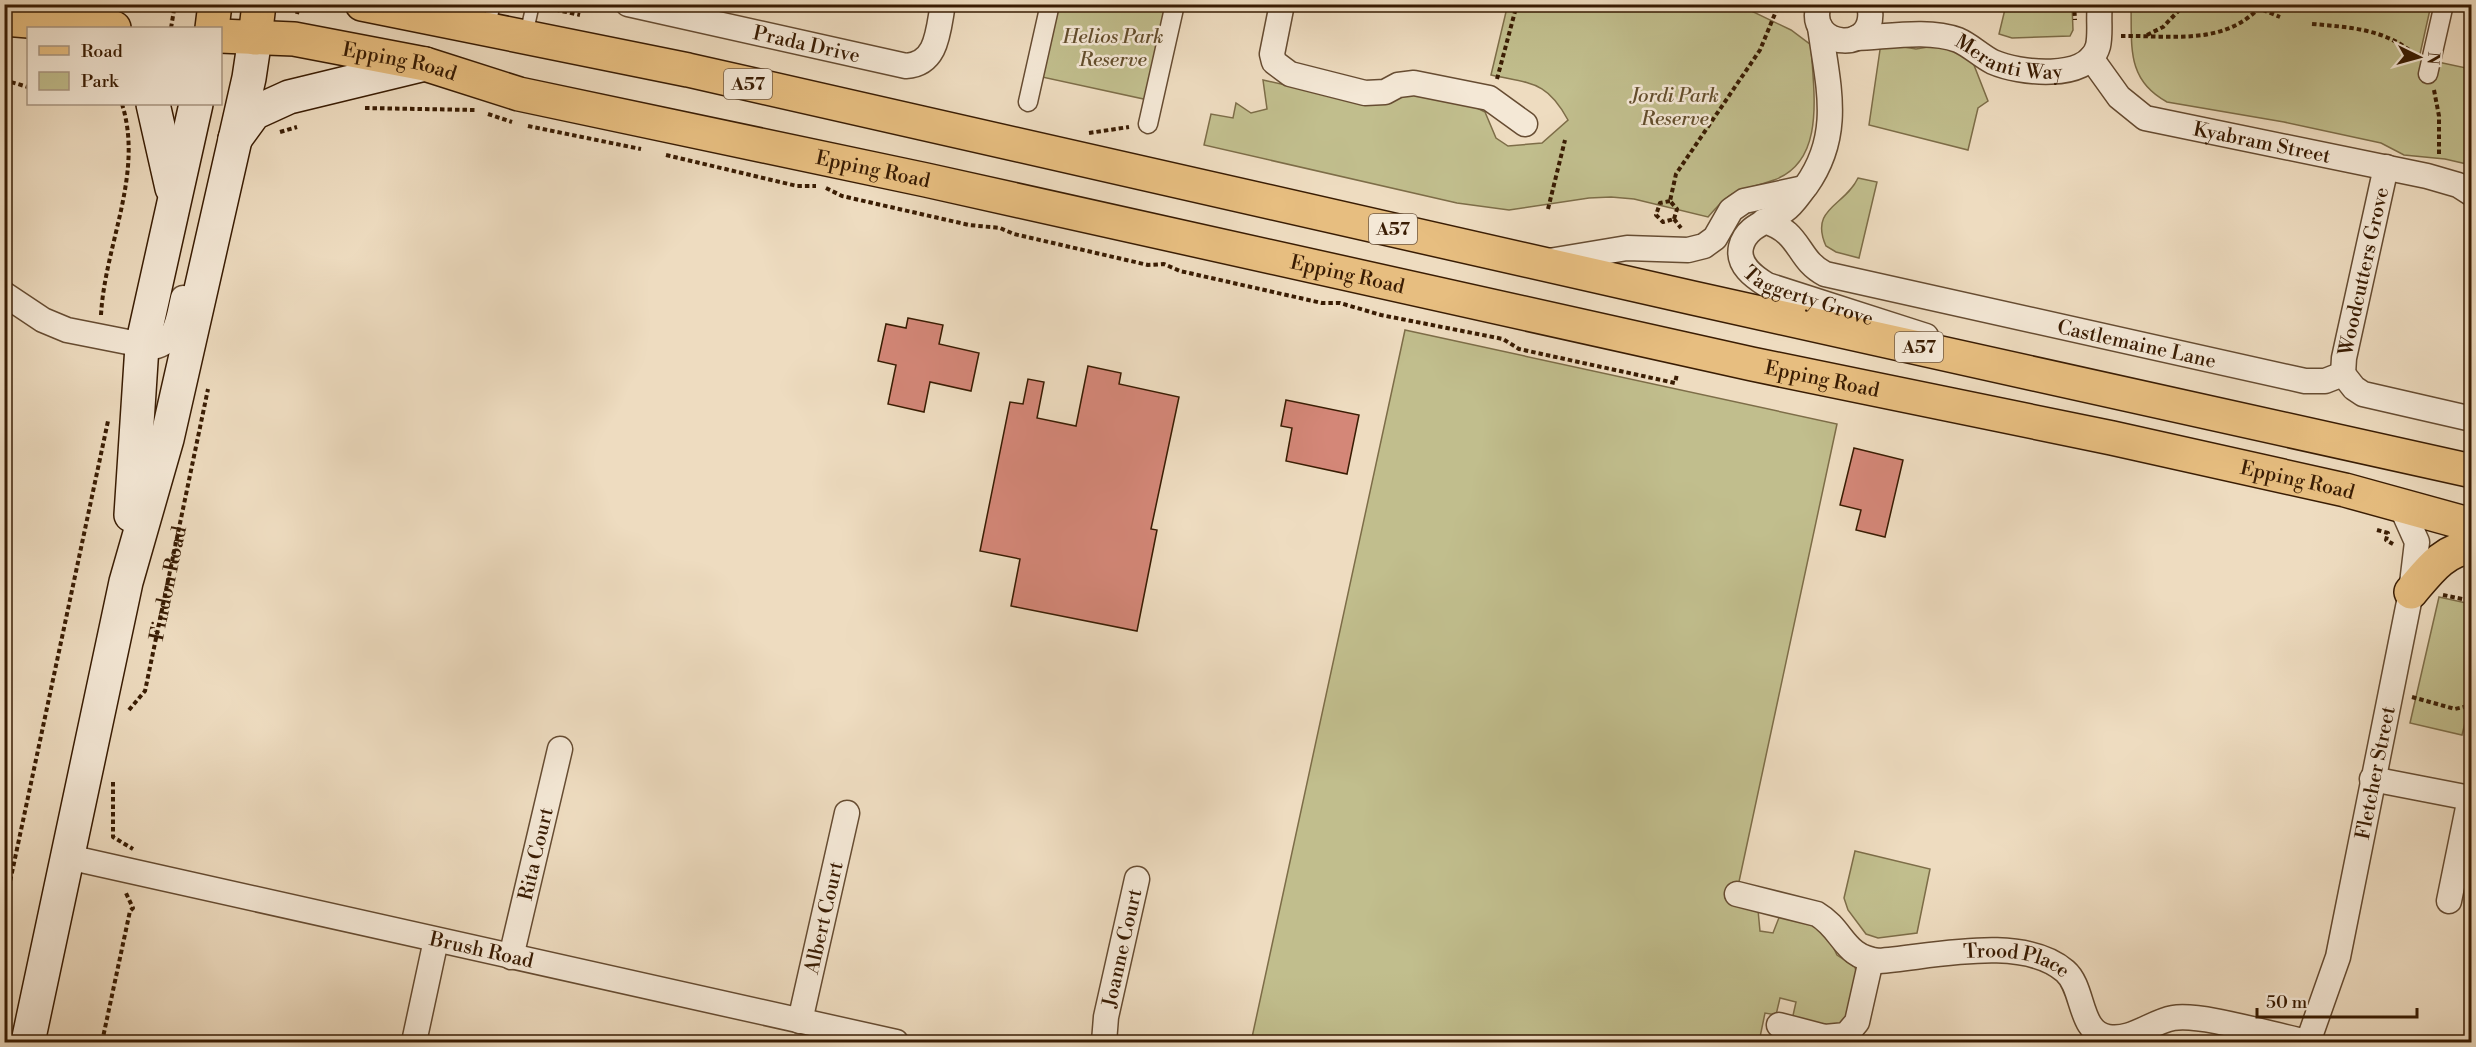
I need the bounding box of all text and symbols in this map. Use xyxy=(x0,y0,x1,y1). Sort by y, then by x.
street label: Prada Drive xyxy=(750,21,862,69)
park label: Helios Park Reserve xyxy=(1062,25,1163,73)
legend xyxy=(27,27,222,105)
north arrow xyxy=(2389,27,2449,87)
street label: Meranti Way xyxy=(1950,30,2064,86)
street label: Epping Road xyxy=(340,38,460,87)
text: Road xyxy=(81,40,124,63)
text: N xyxy=(2422,51,2443,66)
road number: A57 xyxy=(724,69,772,99)
text: Park xyxy=(81,70,120,93)
park label: Jordi Park Reserve xyxy=(1629,84,1719,132)
street label: Kyabram Street xyxy=(2191,117,2333,170)
street label: Epping Road xyxy=(813,146,933,195)
street label: Woodcutters Grove xyxy=(2334,185,2395,359)
road number: A57 xyxy=(1369,214,1417,244)
street label: Epping Road xyxy=(1288,251,1407,300)
street label: Taggerty Grove xyxy=(1737,261,1876,332)
street label: Castlemaine Lane xyxy=(2055,315,2218,375)
road number: A57 xyxy=(1895,332,1943,362)
street label: Epping Road xyxy=(1762,356,1882,404)
street label: Epping Road xyxy=(2238,456,2358,506)
street label: Findon Road xyxy=(145,523,193,643)
street label: Fletcher Street xyxy=(2351,704,2402,842)
street label: Rita Court xyxy=(514,805,560,903)
street label: Albert Court xyxy=(800,859,850,977)
street label: Joanne Court xyxy=(1097,887,1148,1011)
street label: Brush Road xyxy=(426,927,536,975)
street label: Trood Place xyxy=(1963,939,2075,984)
scale bar xyxy=(2257,981,2418,1019)
text: 50 m xyxy=(2266,991,2308,1014)

